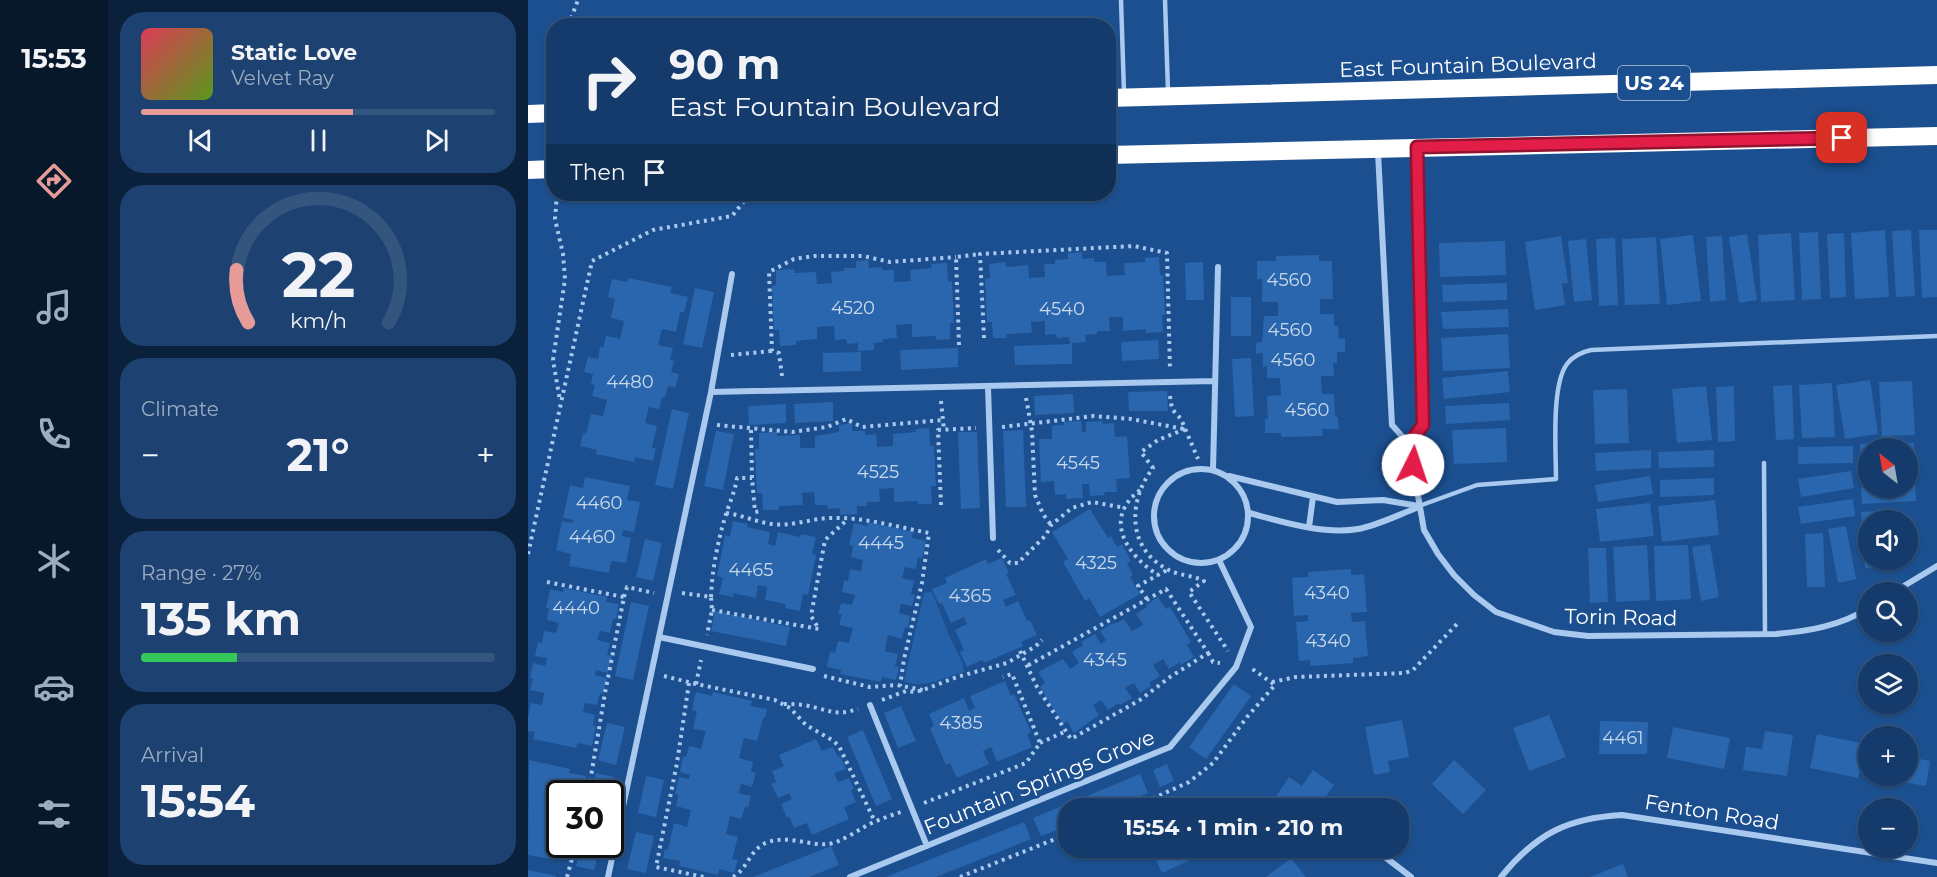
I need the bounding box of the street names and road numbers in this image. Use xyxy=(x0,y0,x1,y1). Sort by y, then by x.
street label: East Fountain Boulevard xyxy=(1339,48,1597,82)
road number: US 24 xyxy=(1618,66,1690,100)
street label: Torin Road xyxy=(1565,604,1677,630)
street label: Fountain Springs Grove xyxy=(920,724,1158,840)
street label: Fenton Road xyxy=(1643,789,1781,835)

